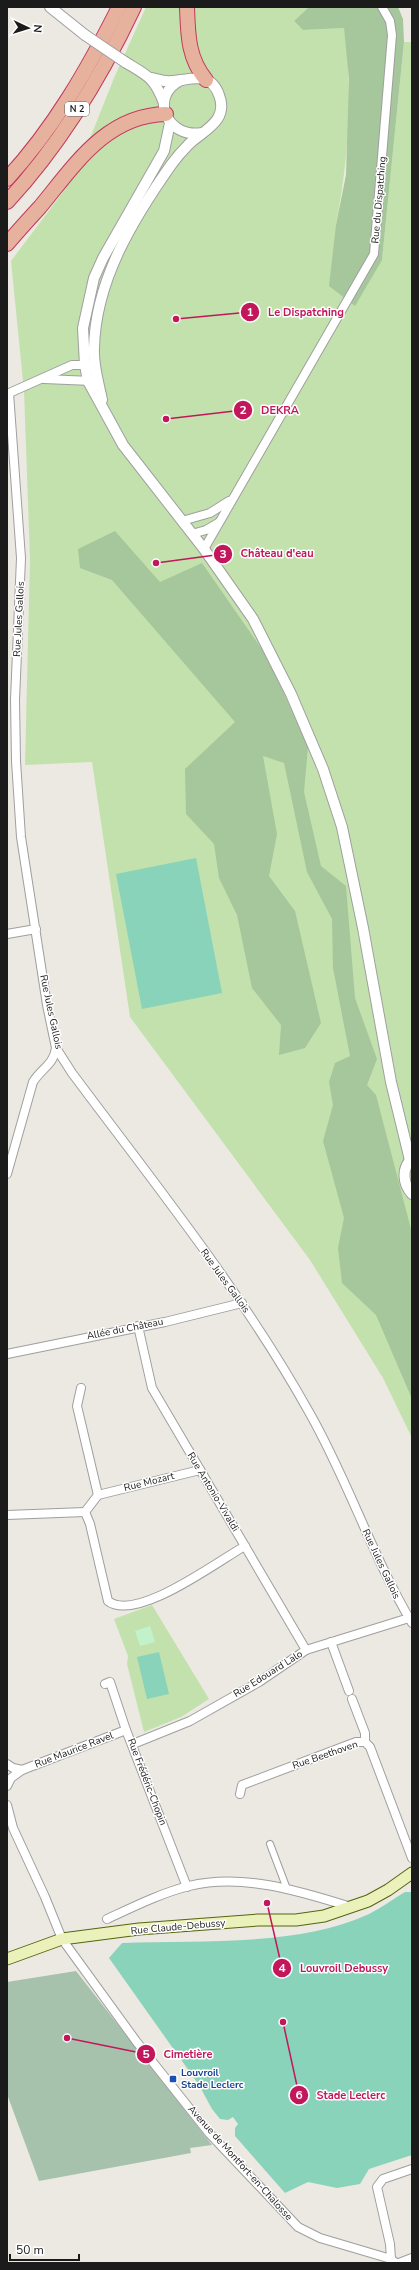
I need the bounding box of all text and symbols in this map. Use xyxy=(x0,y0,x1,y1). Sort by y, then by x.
north arrow xyxy=(8,8,48,48)
text: N xyxy=(30,24,45,33)
road number: N 2 xyxy=(65,102,89,116)
street label: Rue du Dispatching xyxy=(368,156,390,244)
callout: Le Dispatching xyxy=(240,300,352,323)
text: 1 xyxy=(246,304,254,320)
text: Le Dispatching xyxy=(268,305,344,320)
callout: DEKRA xyxy=(233,399,307,422)
text: 2 xyxy=(239,402,247,418)
text: DEKRA xyxy=(261,403,300,418)
callout: Château d'eau xyxy=(213,542,322,565)
text: 3 xyxy=(219,546,227,562)
text: Château d'eau xyxy=(240,546,314,561)
street label: Rue Jules Gallois xyxy=(10,581,28,657)
street label: Rue Jules Gallois xyxy=(36,973,66,1051)
street label: Rue Jules Gallois xyxy=(197,1246,253,1316)
street label: Allée du Château xyxy=(85,1315,165,1343)
street label: Rue Antonio-Vivaldi xyxy=(184,1450,242,1534)
street label: Rue Mozart xyxy=(122,1469,176,1495)
street label: Rue Jules Gallois xyxy=(359,1527,403,1601)
street label: Rue Edouard Lalo xyxy=(231,1647,306,1701)
street label: Rue Maurice Ravel xyxy=(33,1729,115,1771)
street label: Rue Frédéric-Chopin xyxy=(124,1737,170,1827)
street label: Rue Beethoven xyxy=(290,1737,360,1773)
street label: Rue Claude-Debussy xyxy=(130,1916,227,1938)
callout: Louvroil Debussy xyxy=(272,1957,396,1980)
text: 4 xyxy=(278,1960,286,1976)
text: Louvroil Debussy xyxy=(300,1961,388,1976)
callout: Cimetière xyxy=(136,2042,221,2065)
text: 5 xyxy=(142,2046,150,2062)
text: Cimetière xyxy=(163,2047,213,2062)
place label: Louvroil Stade Leclerc xyxy=(181,2066,244,2092)
marker: Louvroil Stade Leclerc xyxy=(168,2074,178,2084)
callout: Stade Leclerc xyxy=(289,2084,394,2107)
text: 6 xyxy=(295,2087,303,2103)
text: Stade Leclerc xyxy=(317,2088,386,2103)
street label: Avenue de Montfort-en-Chalosse xyxy=(184,2102,296,2224)
scale bar xyxy=(10,2236,79,2262)
text: 50 m xyxy=(16,2242,44,2258)

